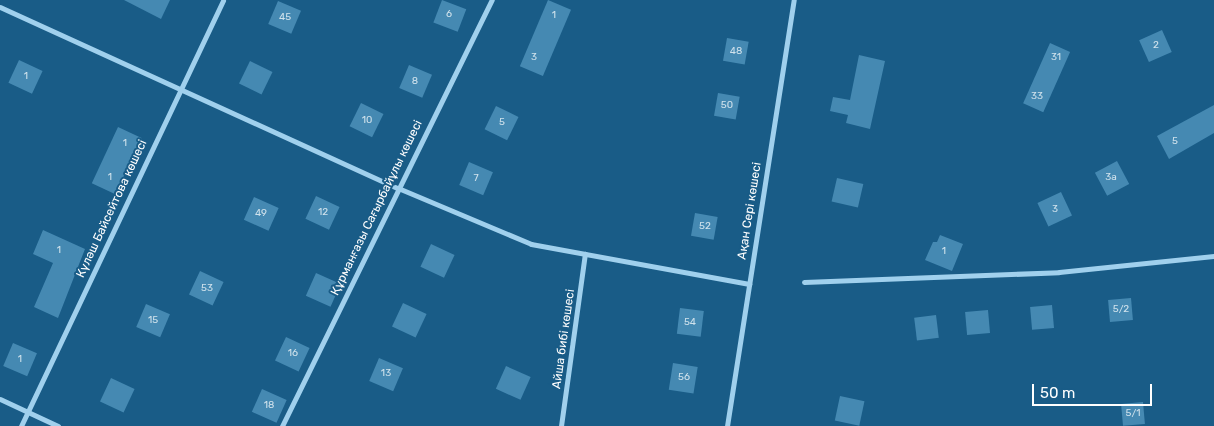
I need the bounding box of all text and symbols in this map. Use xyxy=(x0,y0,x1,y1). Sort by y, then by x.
house number: 6 xyxy=(446,9,452,21)
house number: 1 xyxy=(552,10,556,22)
house number: 45 xyxy=(279,12,291,24)
house number: 2 xyxy=(1153,40,1159,52)
house number: 48 xyxy=(730,46,742,58)
house number: 3 xyxy=(531,52,537,64)
house number: 31 xyxy=(1051,52,1061,64)
house number: 1 xyxy=(24,71,28,83)
house number: 8 xyxy=(412,76,418,88)
house number: 33 xyxy=(1031,91,1043,103)
house number: 50 xyxy=(721,100,733,112)
house number: 10 xyxy=(362,115,372,127)
house number: 5 xyxy=(499,117,505,129)
street label: Құрманғазы Сағырбайұлы көшесі xyxy=(328,118,426,298)
house number: 5 xyxy=(1172,136,1178,148)
street label: Күләш Байсейтова көшесі xyxy=(74,138,150,280)
house number: 1 xyxy=(123,138,127,150)
street label: Ақан Сері көшесі xyxy=(735,161,765,261)
house number: 1 xyxy=(108,172,112,184)
house number: 3а xyxy=(1105,172,1117,184)
house number: 7 xyxy=(473,173,479,185)
house number: 3 xyxy=(1052,204,1058,216)
house number: 12 xyxy=(318,207,328,219)
house number: 49 xyxy=(255,208,267,220)
house number: 52 xyxy=(699,221,711,233)
house number: 1 xyxy=(57,245,61,257)
house number: 1 xyxy=(942,246,946,258)
house number: 53 xyxy=(201,283,213,295)
street label: Айша бибі көшесі xyxy=(550,288,578,390)
house number: 5/2 xyxy=(1113,304,1129,316)
house number: 15 xyxy=(148,315,158,327)
house number: 54 xyxy=(684,317,696,329)
house number: 16 xyxy=(288,348,298,360)
house number: 1 xyxy=(18,354,22,366)
house number: 13 xyxy=(381,368,391,380)
house number: 56 xyxy=(678,372,690,384)
scale bar xyxy=(1034,374,1154,406)
text: 50 m xyxy=(1040,384,1075,402)
house number: 18 xyxy=(264,400,274,412)
house number: 5/1 xyxy=(1126,408,1140,420)

